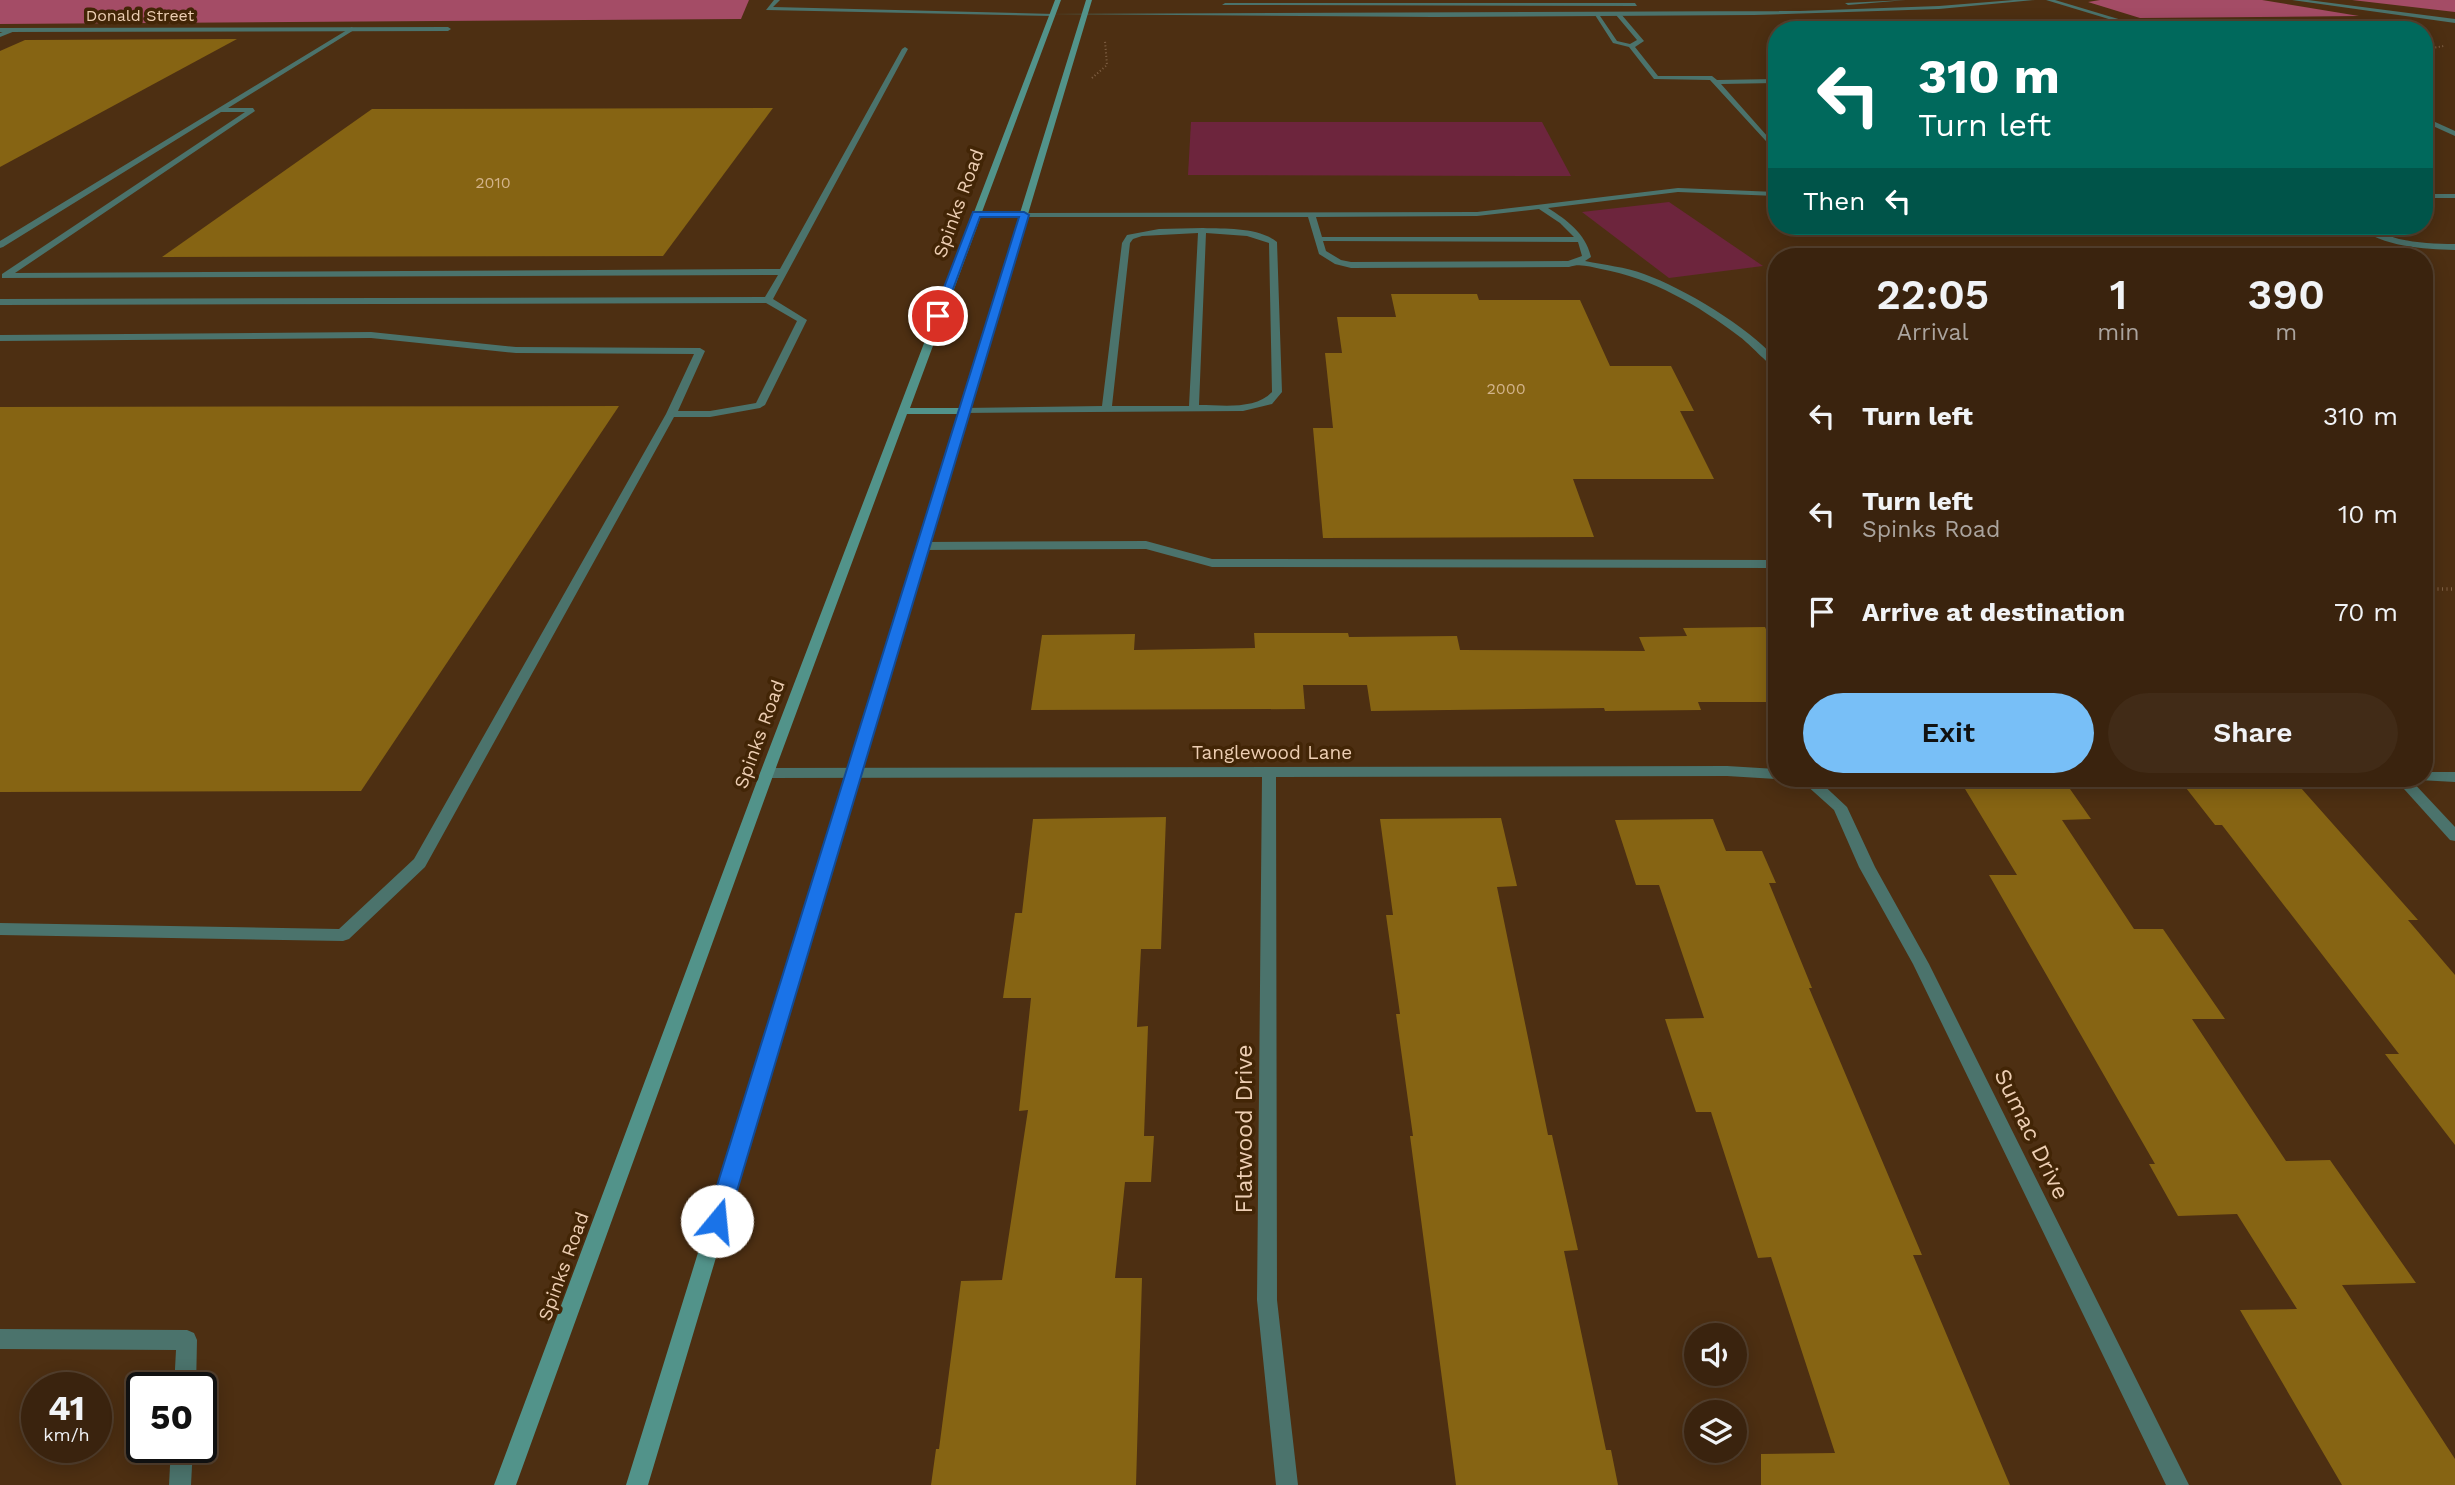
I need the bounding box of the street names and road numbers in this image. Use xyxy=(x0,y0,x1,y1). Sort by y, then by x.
street label: Donald Street xyxy=(86,6,195,25)
street label: Spinks Road xyxy=(928,146,989,261)
street label: Spinks Road xyxy=(729,677,790,792)
street label: Tanglewood Lane xyxy=(1192,741,1352,764)
street label: Flatwood Drive xyxy=(1231,1044,1258,1214)
street label: Sumac Drive xyxy=(1988,1065,2075,1204)
street label: Spinks Road xyxy=(533,1209,594,1324)

